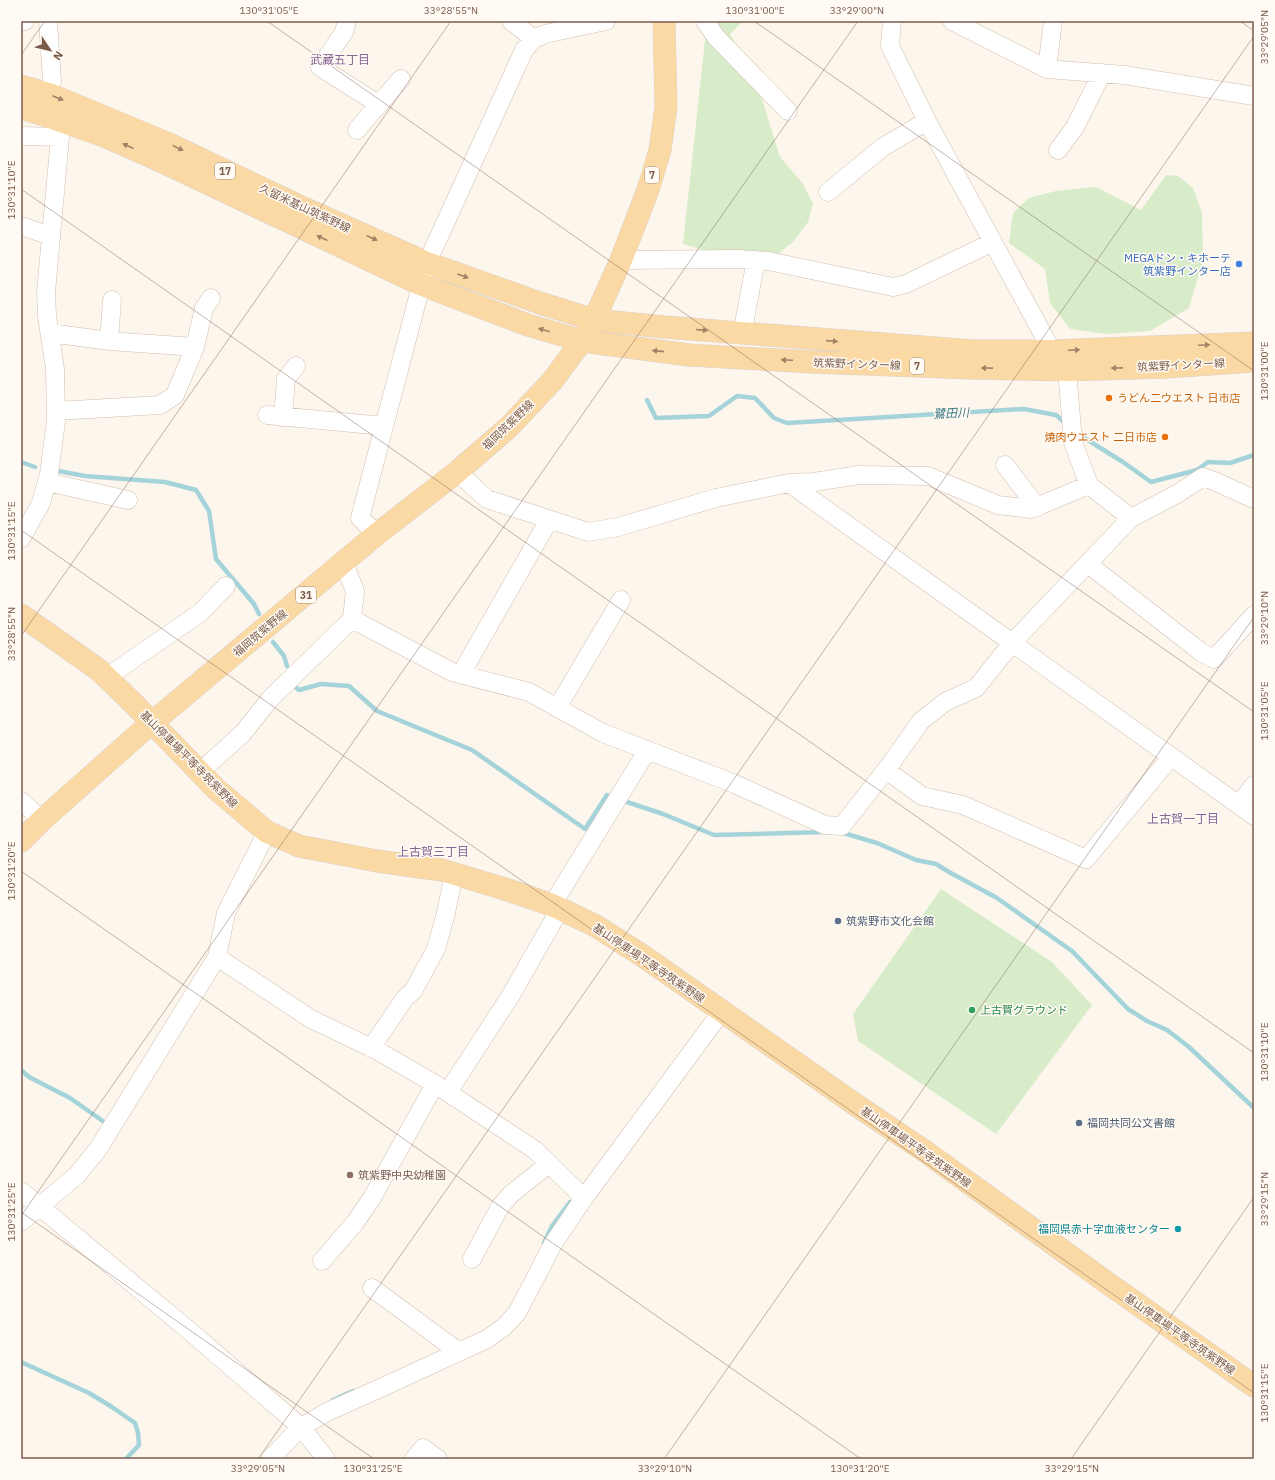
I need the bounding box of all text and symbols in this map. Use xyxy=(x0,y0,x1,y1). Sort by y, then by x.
text: 130°31'05"E xyxy=(239,4,299,17)
text: 33°28'55"N xyxy=(424,4,478,17)
text: 130°31'00"E xyxy=(725,4,785,17)
text: 33°29'00"N xyxy=(830,4,884,17)
text: 33°29'05"N xyxy=(1258,10,1271,64)
north arrow xyxy=(30,30,70,70)
text: N xyxy=(50,48,66,63)
district label: 武蔵五丁目 xyxy=(310,52,370,67)
one-way arrow xyxy=(53,95,65,101)
one-way arrow xyxy=(122,143,134,150)
one-way arrow xyxy=(172,145,184,151)
text: 130°31'10"E xyxy=(5,160,18,220)
road number: 17 xyxy=(215,163,235,179)
road number: 7 xyxy=(645,167,659,183)
street label: 久留米基山筑紫野線 xyxy=(257,181,353,235)
one-way arrow xyxy=(315,234,327,240)
one-way arrow xyxy=(366,235,378,241)
place label: MEGAドン・キホーテ 筑紫野インター店 xyxy=(1124,251,1231,278)
marker: MEGAドン・キホーテ 筑紫野インター店 xyxy=(1234,259,1244,269)
one-way arrow xyxy=(458,273,470,279)
one-way arrow xyxy=(538,327,550,333)
one-way arrow xyxy=(696,327,708,334)
one-way arrow xyxy=(826,337,838,344)
text: 130°31'00"E xyxy=(1258,341,1271,401)
one-way arrow xyxy=(1198,342,1211,348)
one-way arrow xyxy=(1068,347,1081,353)
one-way arrow xyxy=(652,348,664,355)
street label: 筑紫野インター線 xyxy=(813,355,901,373)
street label: 筑紫野インター線 xyxy=(1137,356,1225,374)
one-way arrow xyxy=(781,357,793,364)
road number: 7 xyxy=(910,358,924,374)
one-way arrow xyxy=(980,365,993,371)
one-way arrow xyxy=(1111,365,1123,372)
place label: うどん二ウエスト 日市店 xyxy=(1117,391,1241,405)
marker: うどん二ウエスト 日市店 xyxy=(1104,393,1114,403)
street label: 福岡筑紫野線 xyxy=(479,397,537,453)
water label: 鷺田川 xyxy=(933,404,971,421)
place label: 焼肉ウエスト 二日市店 xyxy=(1044,430,1157,444)
marker: 焼肉ウエスト 二日市店 xyxy=(1160,432,1170,442)
text: 130°31'15"E xyxy=(5,501,18,561)
road number: 31 xyxy=(296,587,316,603)
text: 33°29'10"N xyxy=(1258,591,1271,645)
street label: 福岡筑紫野線 xyxy=(230,606,290,660)
text: 33°28'55"N xyxy=(5,607,18,661)
text: 130°31'05"E xyxy=(1258,681,1271,741)
street label: 基山停車場平等寺筑紫野線 xyxy=(137,707,241,811)
district label: 上古賀一丁目 xyxy=(1147,811,1219,826)
text: 130°31'20"E xyxy=(5,841,18,901)
district label: 上古賀三丁目 xyxy=(397,844,469,859)
place label: 筑紫野市文化会館 xyxy=(846,914,934,928)
marker: 筑紫野市文化会館 xyxy=(833,916,843,926)
street label: 基山停車場平等寺筑紫野線 xyxy=(590,920,708,1006)
place label: 上古賀グラウンド xyxy=(980,1003,1068,1017)
marker: 上古賀グラウンド xyxy=(967,1005,977,1015)
text: 130°31'10"E xyxy=(1258,1022,1271,1082)
street label: 基山停車場平等寺筑紫野線 xyxy=(858,1103,974,1191)
place label: 福岡共同公文書館 xyxy=(1087,1116,1175,1130)
marker: 福岡共同公文書館 xyxy=(1074,1118,1084,1128)
place label: 筑紫野中央幼稚園 xyxy=(358,1168,446,1182)
marker: 筑紫野中央幼稚園 xyxy=(345,1170,355,1180)
text: 33°29'15"N xyxy=(1258,1172,1271,1226)
text: 130°31'25"E xyxy=(5,1182,18,1242)
place label: 福岡県赤十字血液センター xyxy=(1038,1222,1170,1236)
marker: 福岡県赤十字血液センター xyxy=(1173,1224,1183,1234)
street label: 基山停車場平等寺筑紫野線 xyxy=(1122,1290,1238,1378)
text: 130°31'15"E xyxy=(1258,1363,1271,1423)
text: 33°29'05"N xyxy=(231,1462,285,1475)
text: 130°31'25"E xyxy=(343,1462,403,1475)
text: 33°29'10"N xyxy=(638,1462,692,1475)
text: 130°31'20"E xyxy=(830,1462,890,1475)
text: 33°29'15"N xyxy=(1045,1462,1099,1475)

